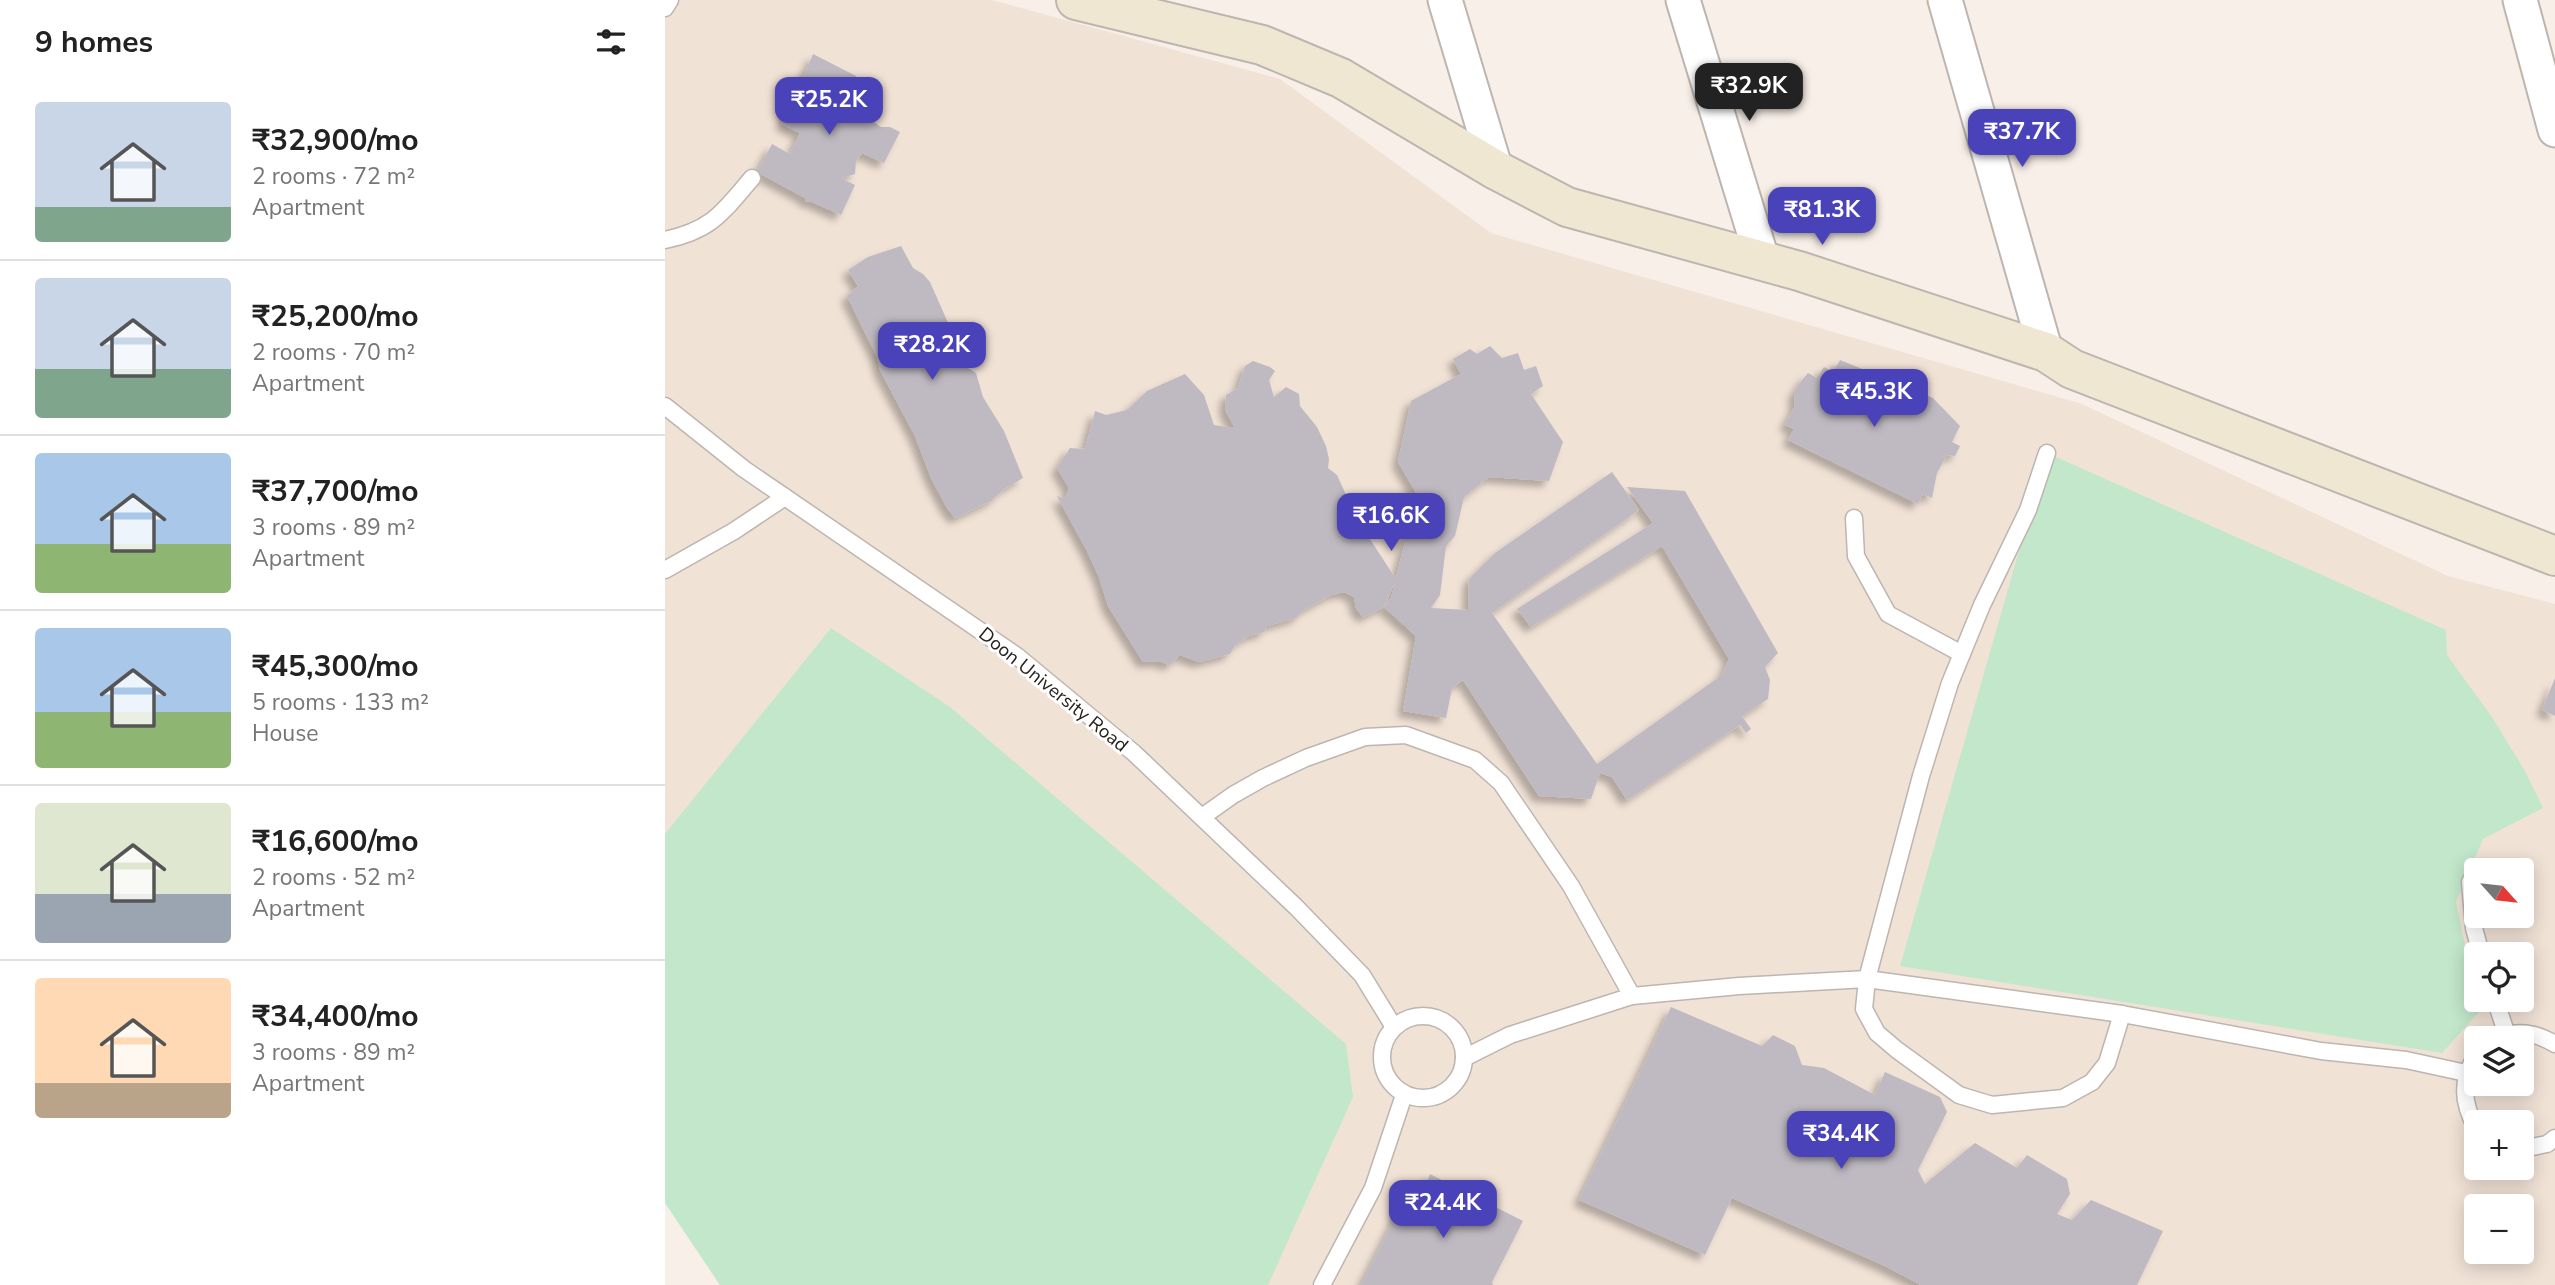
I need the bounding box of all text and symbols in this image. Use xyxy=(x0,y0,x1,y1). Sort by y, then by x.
text: 9 homes xyxy=(35,22,153,63)
icon: filters xyxy=(592,23,630,61)
pin: ₹32.9K xyxy=(1692,64,1806,123)
text: ₹32.9K xyxy=(1711,70,1787,101)
pin: ₹25.2K xyxy=(772,78,886,137)
text: ₹25.2K xyxy=(791,84,867,115)
pin: ₹37.7K xyxy=(1965,110,2079,169)
text: ₹37.7K xyxy=(1984,116,2060,147)
text: ₹32,900/mo xyxy=(252,120,419,161)
icon: home xyxy=(91,130,175,214)
text: 2 rooms · 72 m² xyxy=(252,161,415,192)
pin: ₹81.3K xyxy=(1765,188,1879,247)
text: Apartment xyxy=(252,192,364,223)
text: ₹81.3K xyxy=(1784,194,1860,225)
text: ₹25,200/mo xyxy=(252,296,419,337)
icon: home xyxy=(91,306,175,390)
pin: ₹28.2K xyxy=(875,322,989,382)
text: ₹28.2K xyxy=(894,329,970,360)
text: 2 rooms · 70 m² xyxy=(252,337,415,368)
text: Apartment xyxy=(252,368,364,399)
pin: ₹45.3K xyxy=(1817,370,1931,429)
text: ₹45.3K xyxy=(1836,376,1912,407)
text: ₹37,700/mo xyxy=(252,471,419,512)
icon: home xyxy=(91,481,175,565)
pin: ₹16.6K xyxy=(1334,494,1448,553)
text: ₹16.6K xyxy=(1353,500,1429,531)
text: 3 rooms · 89 m² xyxy=(252,512,415,543)
text: Apartment xyxy=(252,543,364,574)
street label: Doon University Road xyxy=(973,621,1134,758)
text: ₹45,300/mo xyxy=(252,646,419,687)
icon: home xyxy=(91,656,175,740)
text: 5 rooms · 133 m² xyxy=(252,687,429,718)
text: House xyxy=(252,718,319,749)
text: ₹16,600/mo xyxy=(252,821,419,862)
icon: home xyxy=(91,831,175,915)
north arrow xyxy=(2464,858,2534,928)
map controls xyxy=(2464,858,2534,1264)
text: 2 rooms · 52 m² xyxy=(252,862,415,893)
text: Apartment xyxy=(252,893,364,924)
button: locate xyxy=(2464,942,2534,1012)
text: ₹34,400/mo xyxy=(252,996,419,1037)
icon: home xyxy=(91,1006,175,1090)
button: layers xyxy=(2464,1026,2534,1096)
text: 3 rooms · 89 m² xyxy=(252,1037,415,1068)
text: Apartment xyxy=(252,1068,364,1099)
button: + xyxy=(2464,1110,2534,1180)
pin: ₹34.4K xyxy=(1784,1112,1898,1171)
text: ₹34.4K xyxy=(1803,1118,1879,1149)
pin: ₹24.4K xyxy=(1386,1180,1500,1240)
text: ₹24.4K xyxy=(1405,1187,1481,1218)
button: − xyxy=(2464,1194,2534,1264)

